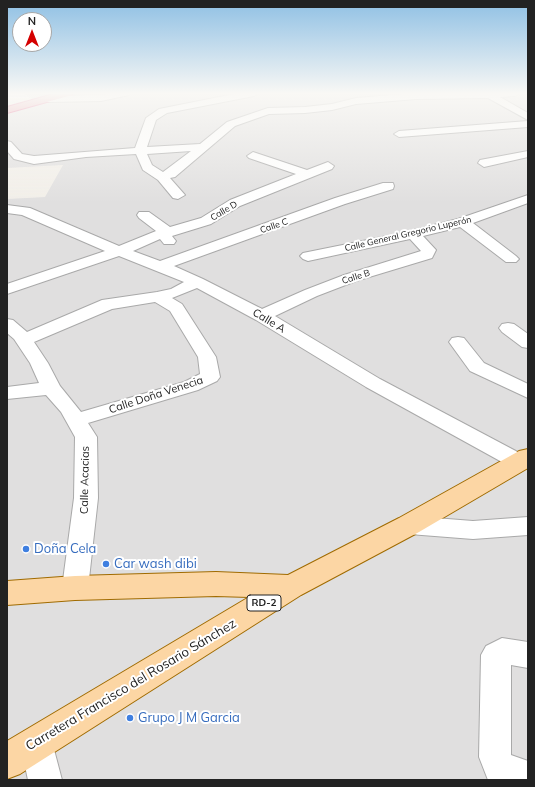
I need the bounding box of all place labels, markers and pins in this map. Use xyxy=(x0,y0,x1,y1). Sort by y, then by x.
place label: Doña Cela xyxy=(34,541,96,557)
marker: Doña Cela xyxy=(21,544,31,554)
place label: Car wash dibi xyxy=(114,556,197,572)
marker: Car wash dibi xyxy=(101,559,111,569)
place label: Grupo J M Garcia xyxy=(138,710,240,726)
marker: Grupo J M Garcia xyxy=(125,713,135,723)

